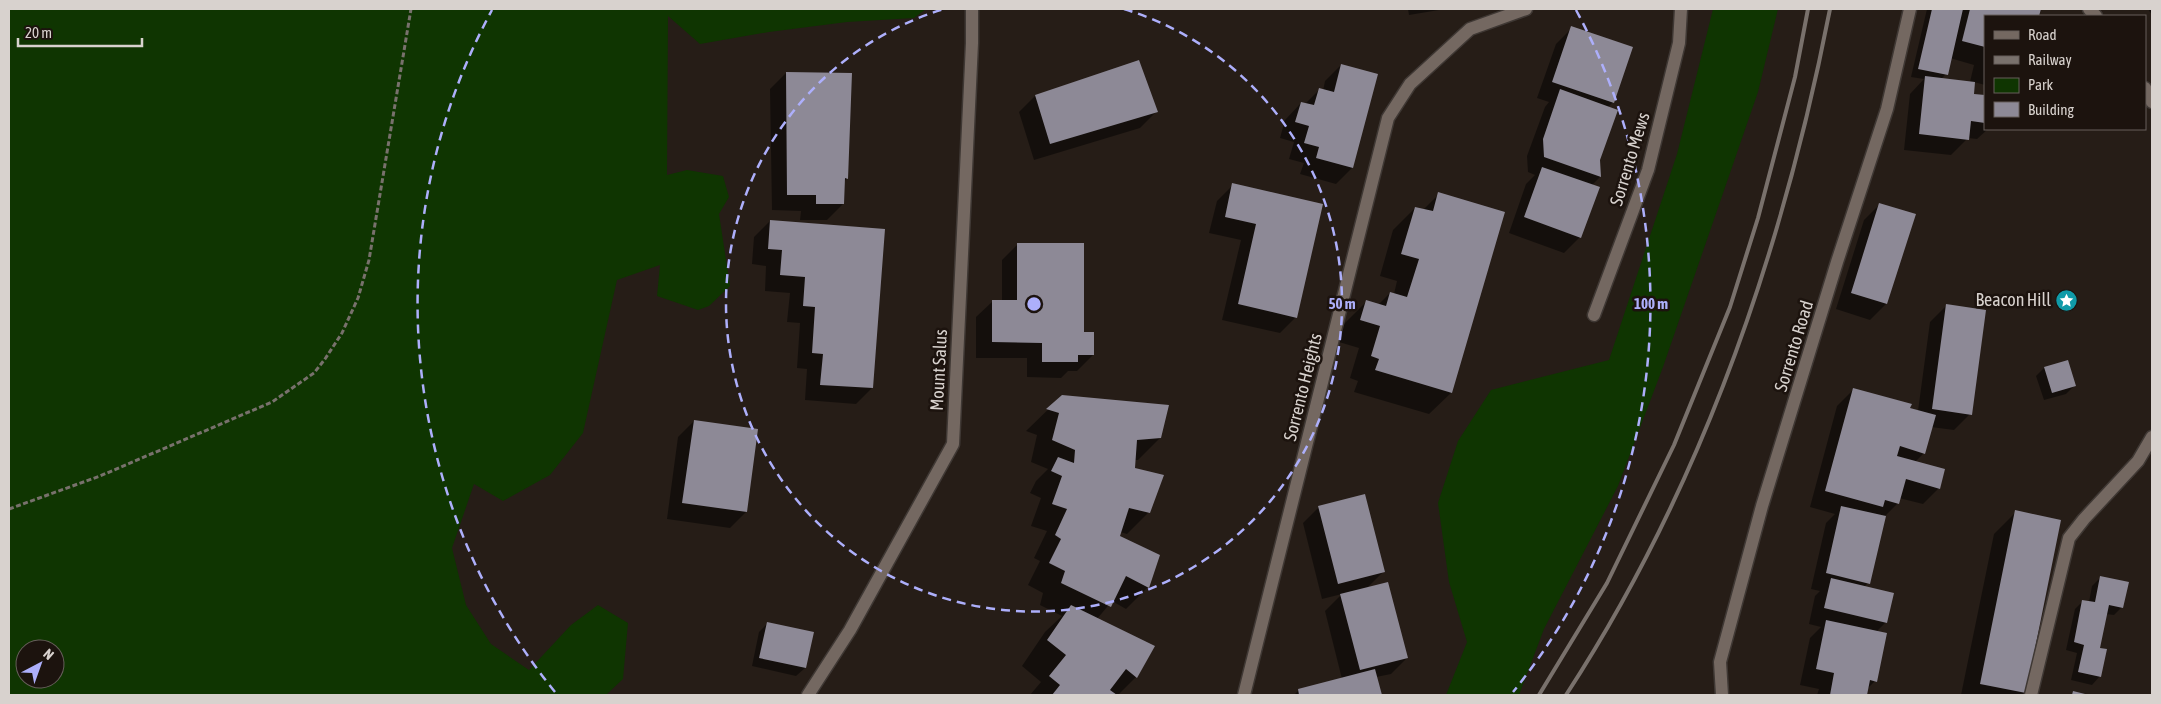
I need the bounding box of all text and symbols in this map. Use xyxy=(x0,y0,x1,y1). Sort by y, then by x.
scale bar xyxy=(18,15,141,47)
legend xyxy=(1984,15,2146,130)
text: 20 m xyxy=(25,24,52,41)
text: Road xyxy=(2028,26,2057,43)
text: Railway xyxy=(2028,51,2072,68)
text: Park xyxy=(2028,76,2053,93)
text: Building xyxy=(2028,101,2074,118)
street label: Sorrento Mews xyxy=(1605,110,1654,208)
place icon: Beacon Hill xyxy=(2055,288,2079,312)
place label: Beacon Hill xyxy=(1975,289,2051,310)
centre of rings xyxy=(1025,295,1043,313)
text: 50 m xyxy=(1329,295,1356,312)
text: 100 m xyxy=(1634,295,1668,312)
street label: Sorrento Road xyxy=(1770,298,1817,394)
street label: Mount Salus xyxy=(926,329,951,411)
street label: Sorrento Heights xyxy=(1279,331,1326,443)
north arrow xyxy=(15,639,65,689)
text: N xyxy=(40,645,57,663)

